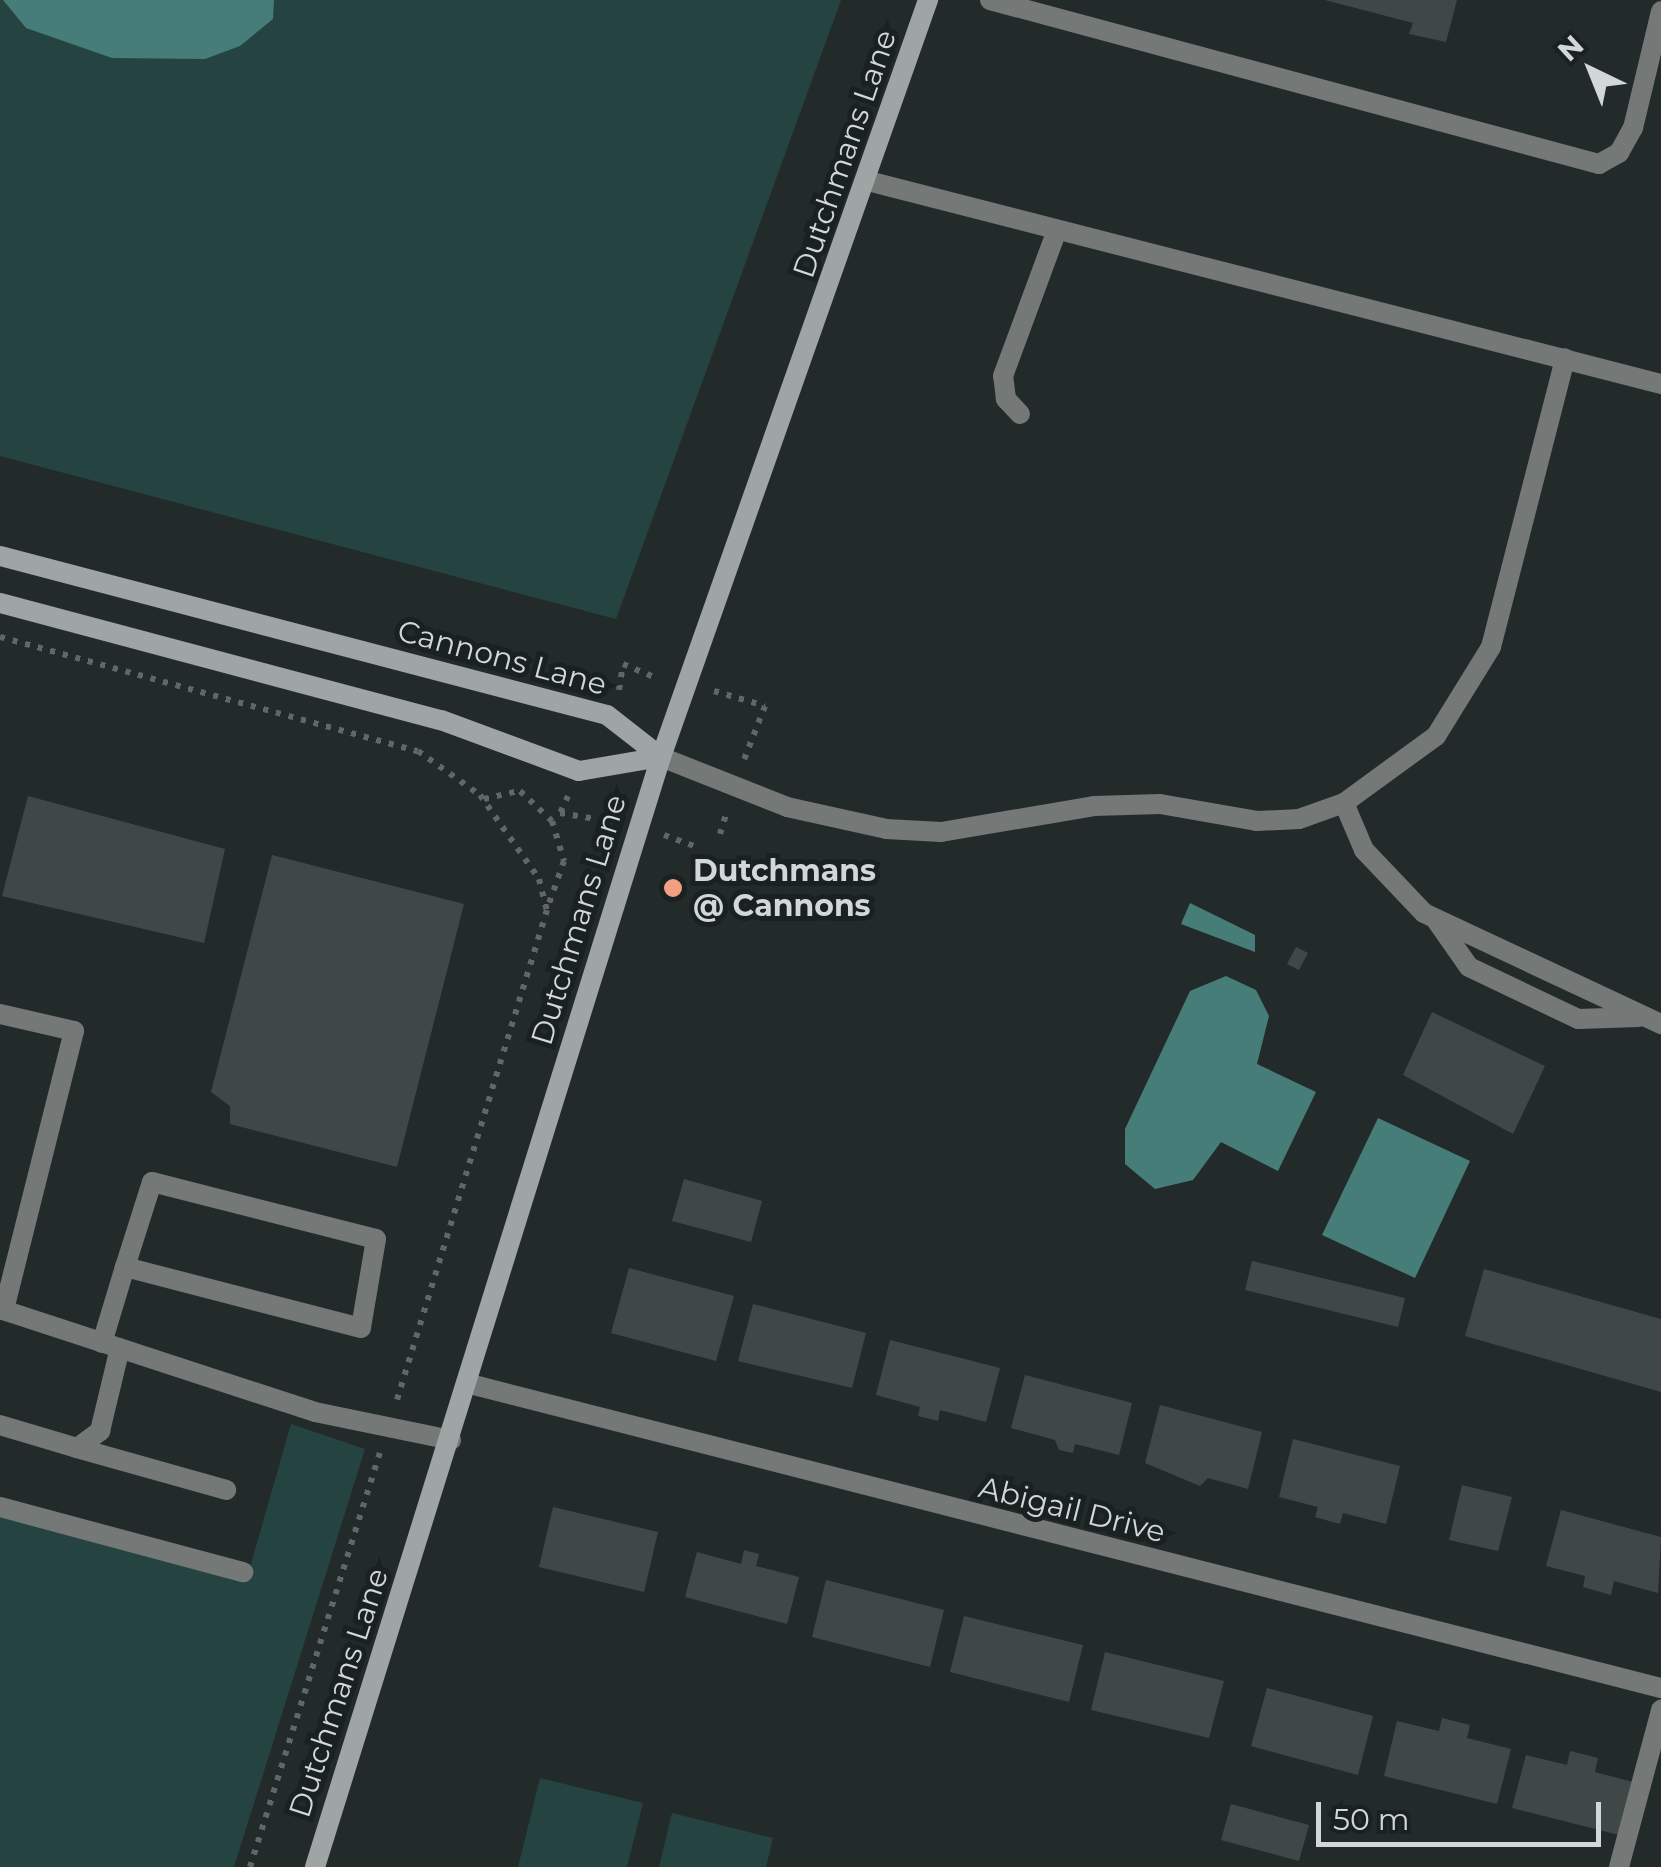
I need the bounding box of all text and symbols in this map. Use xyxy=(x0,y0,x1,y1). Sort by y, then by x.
north arrow xyxy=(1541,20,1641,120)
street label: Dutchmans Lane xyxy=(786,25,904,283)
text: N xyxy=(1551,28,1590,68)
street label: Cannons Lane xyxy=(394,613,610,703)
street label: Dutchmans Lane xyxy=(524,791,634,1049)
place label: Dutchmans @ Cannons xyxy=(693,853,876,924)
marker: Dutchmans @ Cannons xyxy=(662,877,684,899)
street label: Abigail Drive xyxy=(975,1469,1169,1551)
street label: Dutchmans Lane xyxy=(282,1564,396,1822)
scale bar xyxy=(1321,1782,1606,1844)
text: 50 m xyxy=(1333,1801,1410,1838)

